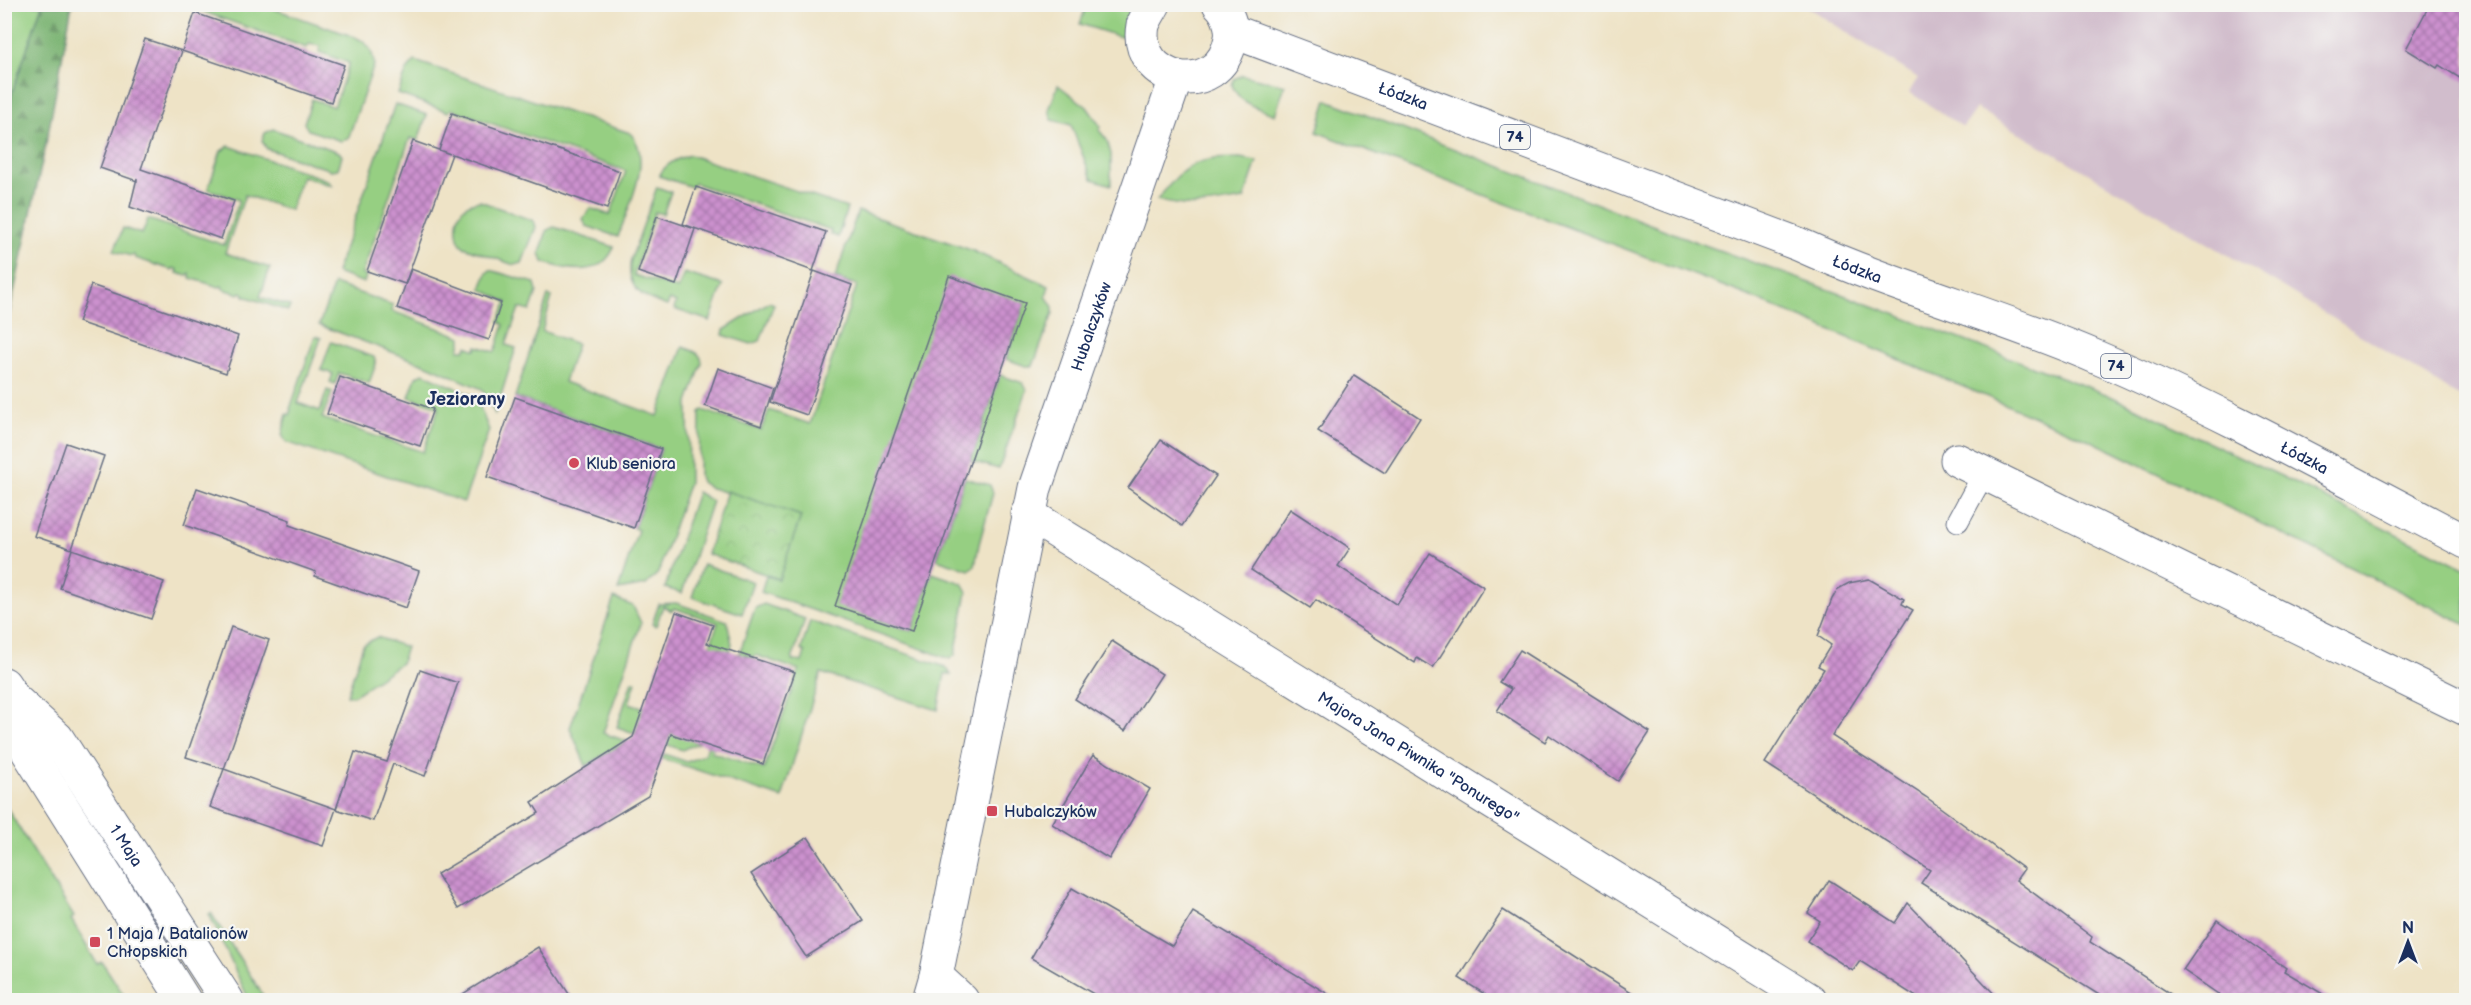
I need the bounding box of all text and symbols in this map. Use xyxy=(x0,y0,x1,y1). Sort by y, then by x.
street label: Łódzka xyxy=(1375,79,1430,115)
road number: 74 xyxy=(1500,125,1530,149)
street label: Łódzka xyxy=(1829,252,1884,288)
street label: Hubalczyków xyxy=(1068,279,1116,374)
road number: 74 xyxy=(2101,354,2131,378)
district label: Jeziorany xyxy=(427,389,506,410)
street label: Łódzka xyxy=(2277,438,2331,479)
place label: Klub seniora xyxy=(586,455,676,474)
marker: Klub seniora xyxy=(567,456,581,470)
street label: Majora Jana Piwnika "Ponurego" xyxy=(1314,688,1522,828)
place label: Hubalczyków xyxy=(1004,803,1097,822)
marker: Hubalczyków xyxy=(985,804,999,818)
street label: 1 Maja xyxy=(105,822,146,871)
north arrow xyxy=(2378,912,2438,972)
text: N xyxy=(2402,919,2414,938)
place label: 1 Maja / Batalionów Chłopskich xyxy=(107,925,248,962)
marker: 1 Maja / Batalionów Chłopskich xyxy=(88,935,102,949)

